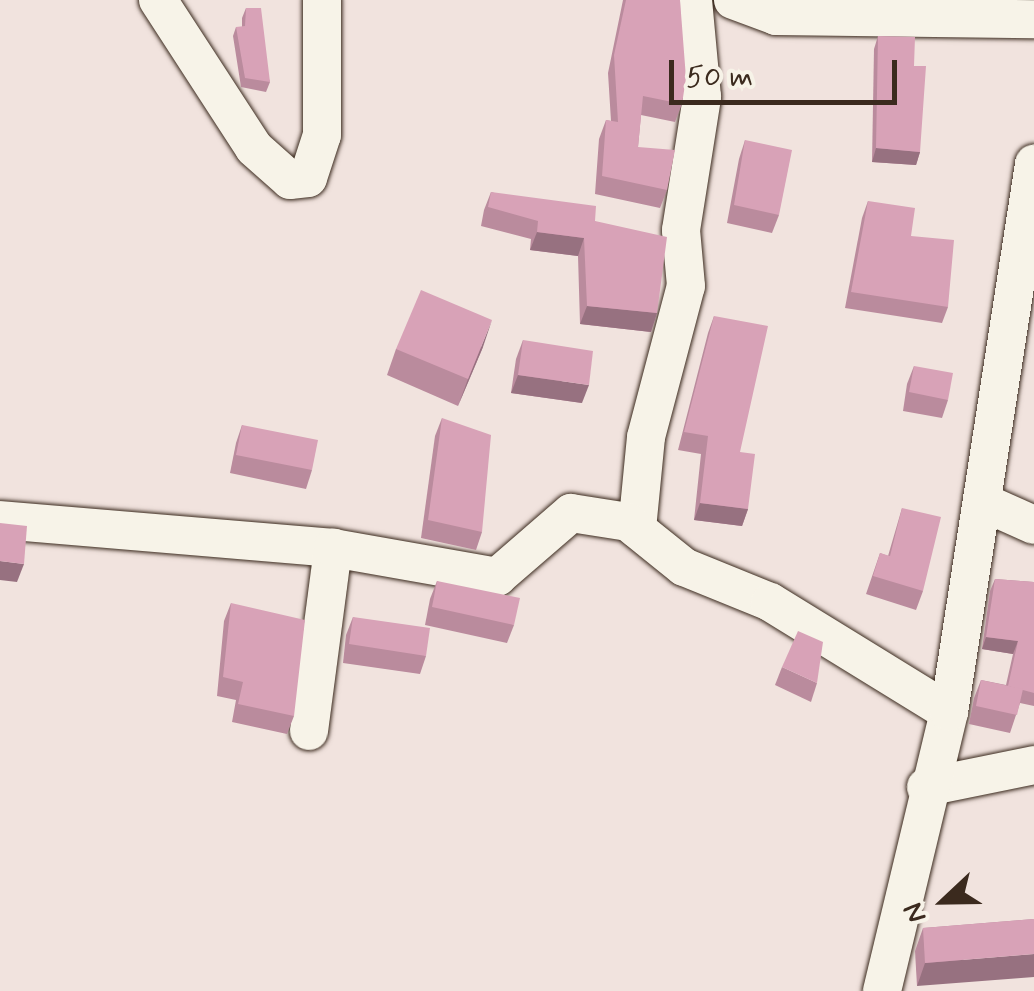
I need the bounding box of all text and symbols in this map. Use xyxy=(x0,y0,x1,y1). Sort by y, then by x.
scale bar xyxy=(674,40,902,102)
text: 50 m xyxy=(686,58,753,97)
north arrow xyxy=(894,851,994,951)
text: N xyxy=(895,897,936,928)

